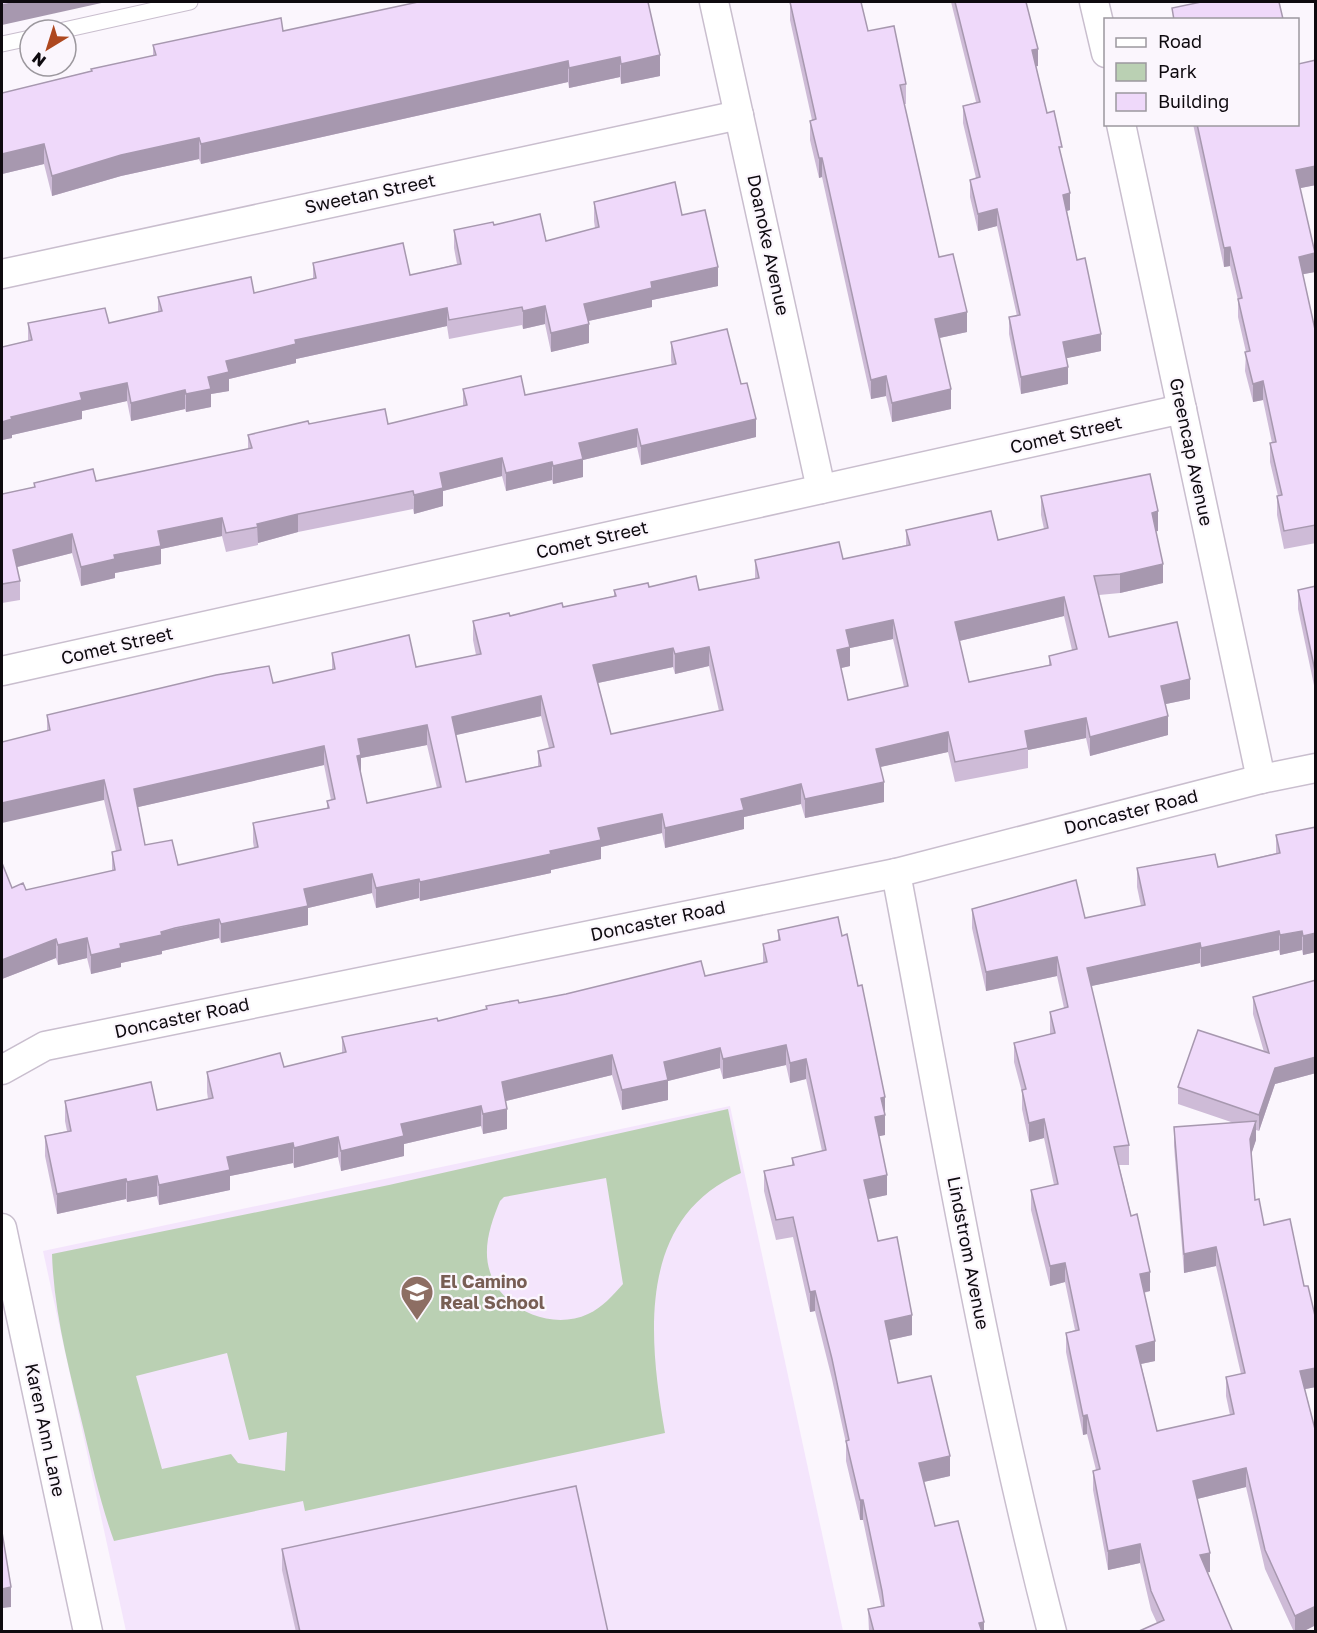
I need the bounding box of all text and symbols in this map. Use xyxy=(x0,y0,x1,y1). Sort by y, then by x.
north arrow xyxy=(18,18,78,78)
legend xyxy=(1104,18,1299,126)
text: Road xyxy=(1158,30,1202,52)
text: N xyxy=(28,48,50,71)
text: Park xyxy=(1158,60,1197,82)
text: Building xyxy=(1158,90,1229,112)
street label: Sweetan Street xyxy=(303,168,437,218)
street label: Doanoke Avenue xyxy=(743,172,795,317)
street label: Greencap Avenue xyxy=(1166,376,1218,528)
street label: Comet Street xyxy=(1008,410,1124,458)
street label: Comet Street xyxy=(534,515,650,563)
street label: Comet Street xyxy=(59,621,175,669)
street label: Doncaster Road xyxy=(1062,784,1200,838)
street label: Doncaster Road xyxy=(588,895,727,945)
street label: Doncaster Road xyxy=(112,992,251,1042)
street label: Lindstrom Avenue xyxy=(943,1174,995,1331)
place label: El Camino Real School xyxy=(440,1270,545,1313)
school or university icon: El Camino Real School xyxy=(399,1274,435,1321)
street label: Karen Ann Lane xyxy=(21,1361,71,1499)

